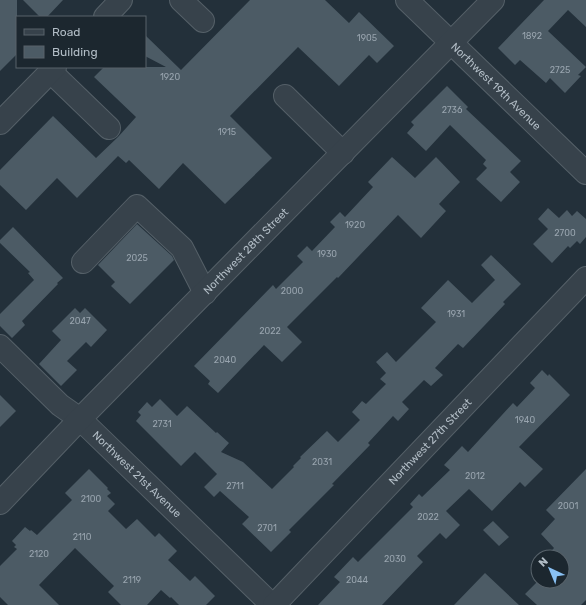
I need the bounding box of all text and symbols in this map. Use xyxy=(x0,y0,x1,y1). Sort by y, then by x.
legend xyxy=(16,16,146,68)
text: Road xyxy=(52,25,80,39)
house number: 1892 xyxy=(522,31,542,41)
house number: 1905 xyxy=(357,33,377,43)
street label: Northwest 19th Avenue xyxy=(449,40,544,132)
text: Building xyxy=(52,45,98,59)
house number: 2725 xyxy=(550,65,570,75)
house number: 1920 xyxy=(160,72,180,82)
house number: 2736 xyxy=(442,105,463,115)
house number: 1915 xyxy=(218,127,236,137)
street label: Northwest 28th Street xyxy=(200,205,291,297)
house number: 1920 xyxy=(345,220,365,230)
house number: 2700 xyxy=(554,228,576,238)
house number: 1930 xyxy=(317,249,337,259)
house number: 2025 xyxy=(126,253,148,263)
house number: 2000 xyxy=(281,286,303,296)
house number: 1931 xyxy=(447,309,465,319)
house number: 2047 xyxy=(69,316,91,326)
house number: 2022 xyxy=(259,326,281,336)
house number: 2040 xyxy=(214,355,236,365)
street label: Northwest 27th Street xyxy=(386,395,475,487)
house number: 1940 xyxy=(515,415,535,425)
house number: 2731 xyxy=(153,419,172,429)
street label: Northwest 21st Avenue xyxy=(90,428,184,520)
house number: 2031 xyxy=(312,457,332,467)
house number: 2012 xyxy=(465,471,485,481)
house number: 2711 xyxy=(226,481,244,491)
house number: 2100 xyxy=(81,494,102,504)
house number: 2001 xyxy=(558,501,578,511)
house number: 2022 xyxy=(417,512,439,522)
house number: 2701 xyxy=(257,523,277,533)
house number: 2110 xyxy=(73,532,92,542)
house number: 2120 xyxy=(29,549,49,559)
north arrow xyxy=(530,549,570,589)
house number: 2030 xyxy=(384,554,406,564)
text: N xyxy=(536,555,551,570)
house number: 2119 xyxy=(123,575,141,585)
house number: 2044 xyxy=(346,575,368,585)

